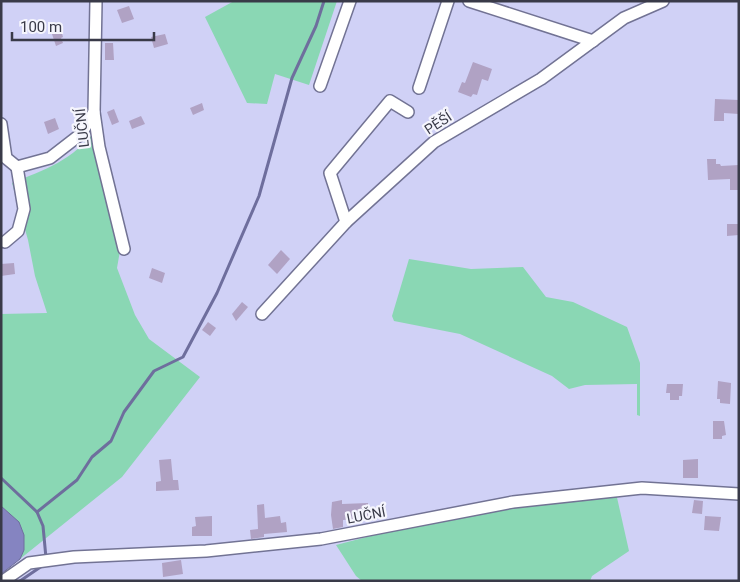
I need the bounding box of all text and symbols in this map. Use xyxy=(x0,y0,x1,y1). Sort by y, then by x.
scale bar xyxy=(12,10,155,42)
text: 100 m xyxy=(20,18,62,36)
street label: LUČNÍ xyxy=(71,107,92,148)
street label: PĚŠÍ xyxy=(421,107,455,138)
street label: LUČNÍ xyxy=(345,502,388,527)

